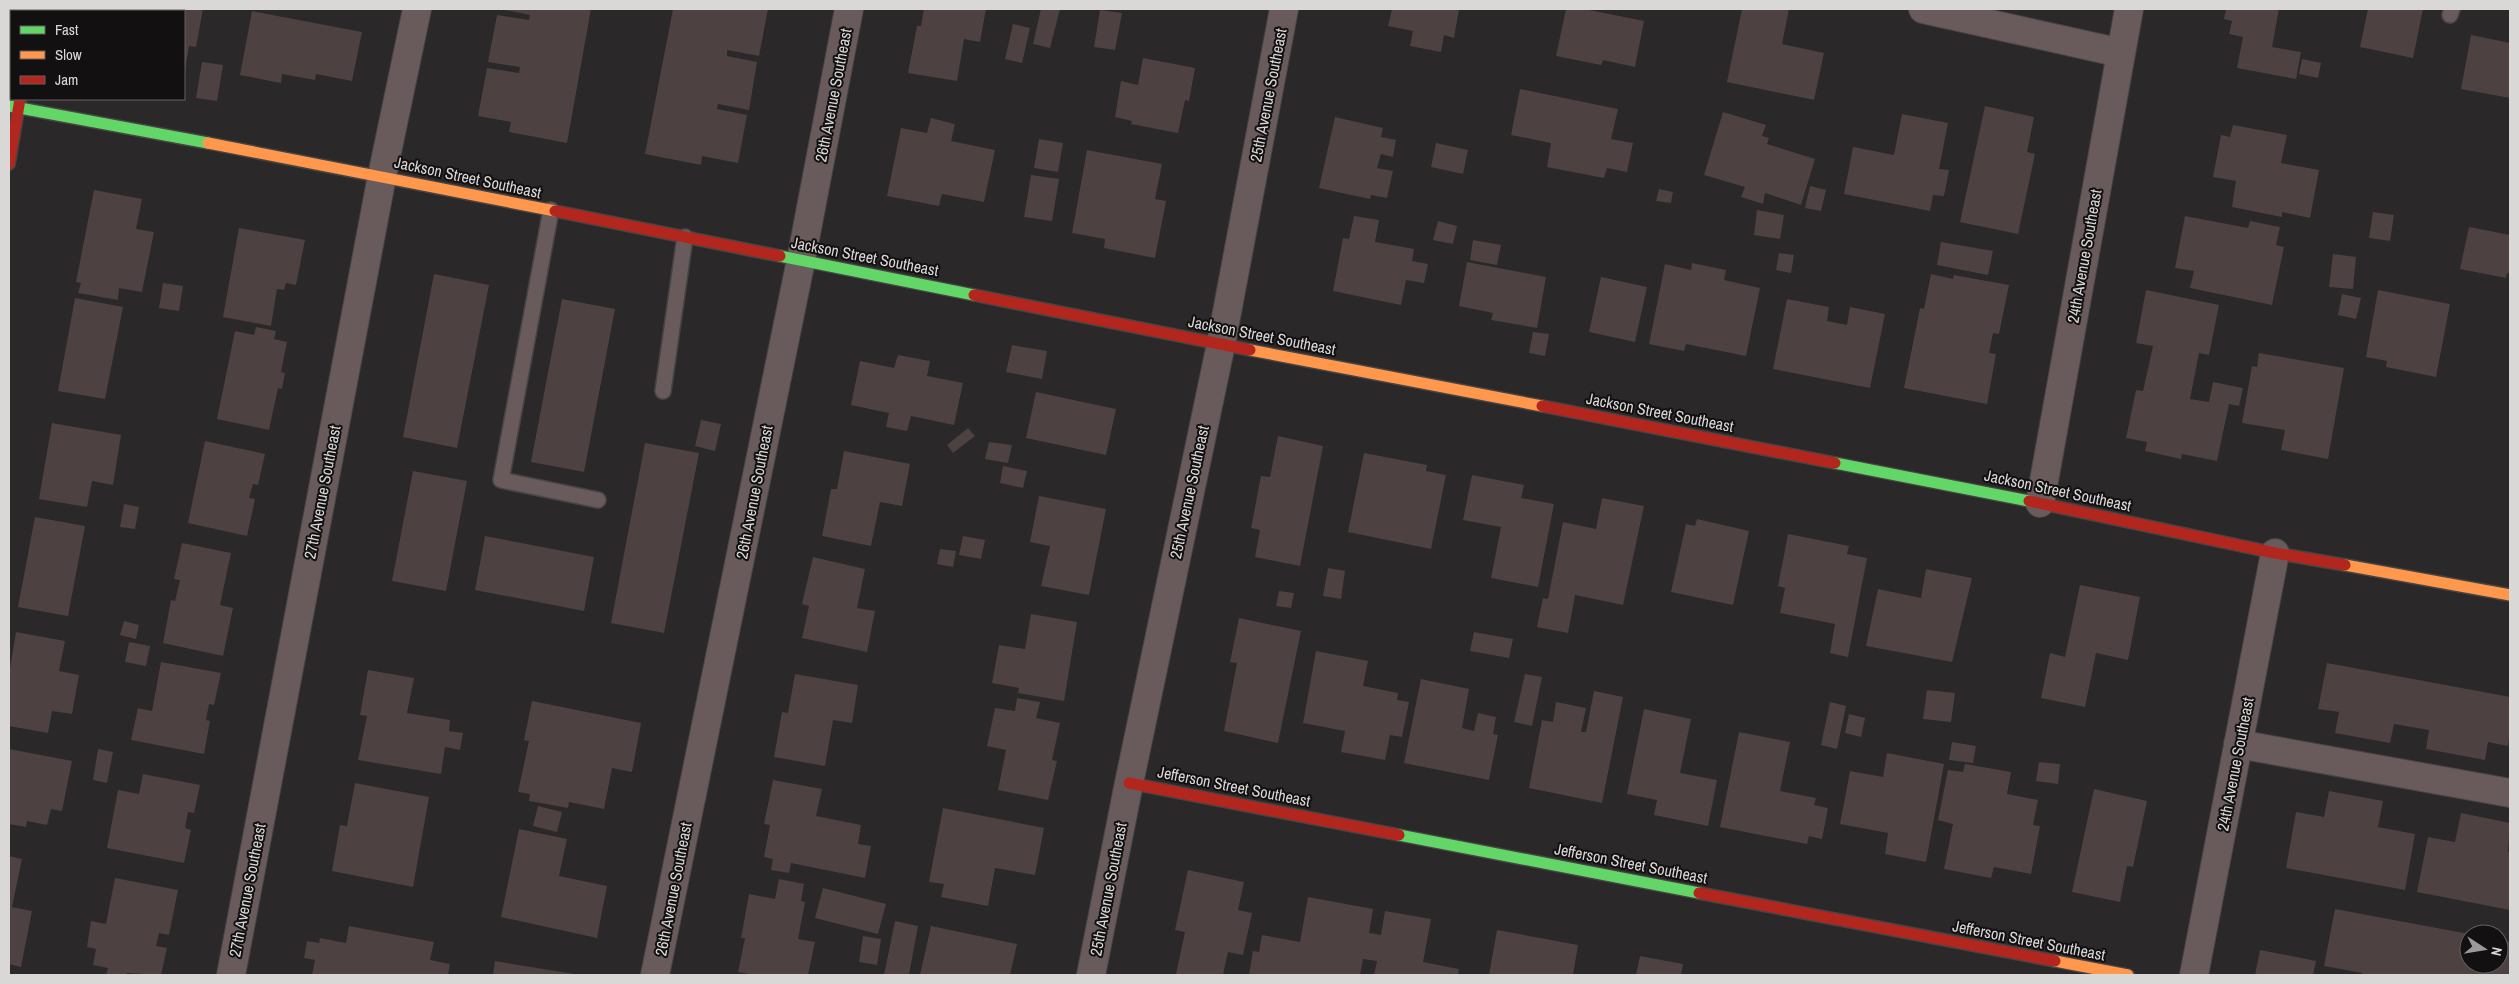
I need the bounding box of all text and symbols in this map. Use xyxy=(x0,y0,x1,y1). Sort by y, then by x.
legend xyxy=(10,10,185,100)
text: Fast xyxy=(55,19,79,40)
street label: 26th Avenue Southeast xyxy=(809,26,857,164)
street label: 25th Avenue Southeast xyxy=(1244,26,1292,164)
text: Slow xyxy=(55,44,82,65)
text: Jam xyxy=(55,69,78,90)
street label: Jackson Street Southeast xyxy=(393,151,544,203)
street label: 24th Avenue Southeast xyxy=(2061,187,2107,325)
street label: Jackson Street Southeast xyxy=(790,231,941,281)
street label: Jackson Street Southeast xyxy=(1187,310,1338,360)
street label: Jackson Street Southeast xyxy=(1585,387,1736,437)
street label: 27th Avenue Southeast xyxy=(298,423,346,561)
street label: 26th Avenue Southeast xyxy=(730,423,778,561)
street label: 25th Avenue Southeast xyxy=(1164,423,1214,561)
street label: Jackson Street Southeast xyxy=(1983,464,2134,516)
street label: 24th Avenue Southeast xyxy=(2211,695,2259,833)
street label: Jefferson Street Southeast xyxy=(1156,760,1313,812)
street label: 26th Avenue Southeast xyxy=(649,820,697,958)
street label: 25th Avenue Southeast xyxy=(1084,820,1132,958)
street label: 27th Avenue Southeast xyxy=(223,821,271,959)
street label: Jefferson Street Southeast xyxy=(1553,837,1710,889)
street label: Jefferson Street Southeast xyxy=(1951,914,2108,966)
north arrow xyxy=(2459,924,2509,974)
text: N xyxy=(2487,946,2506,958)

